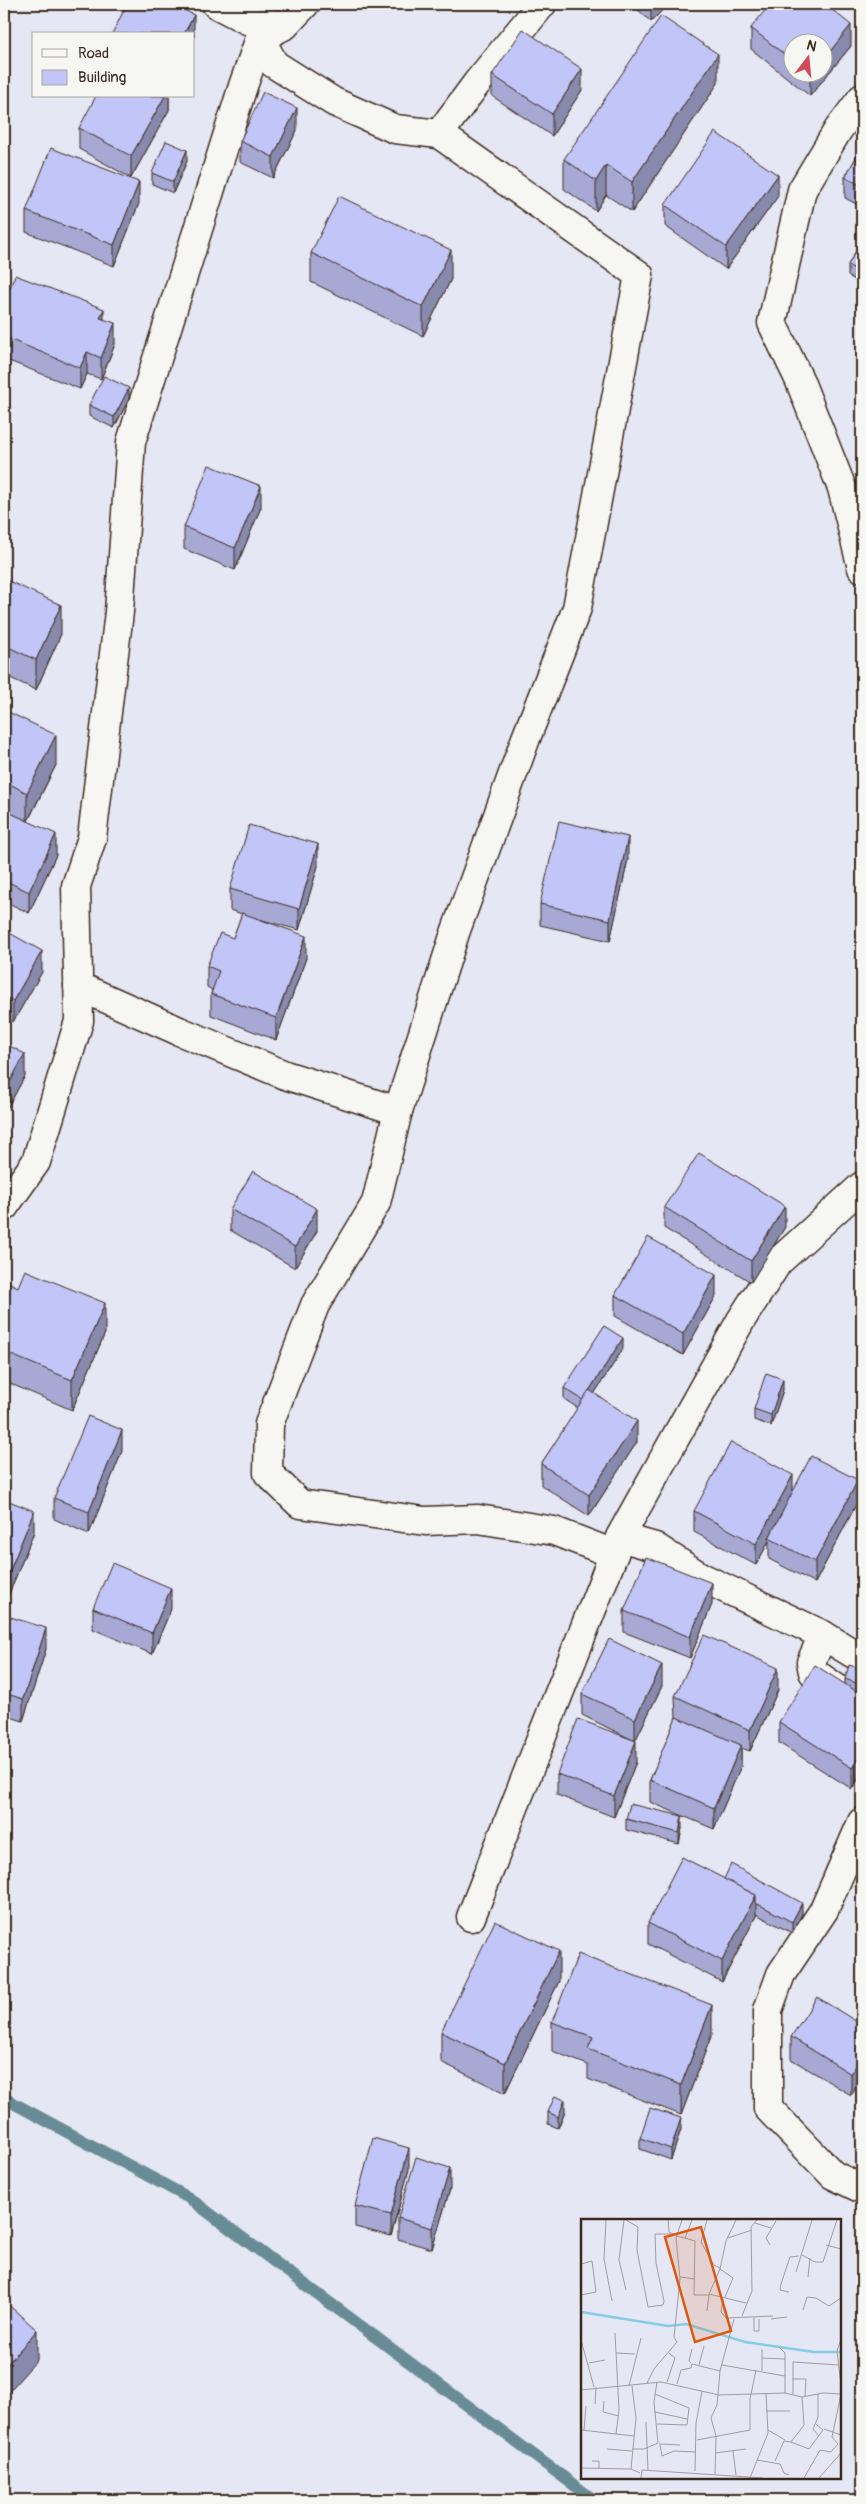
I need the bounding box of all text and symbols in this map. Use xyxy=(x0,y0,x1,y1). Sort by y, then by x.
legend xyxy=(32,32,195,98)
north arrow xyxy=(784,32,834,82)
text: N xyxy=(805,37,818,55)
text: Road xyxy=(78,44,109,63)
text: Building xyxy=(78,68,126,87)
inset map xyxy=(581,2219,841,2479)

